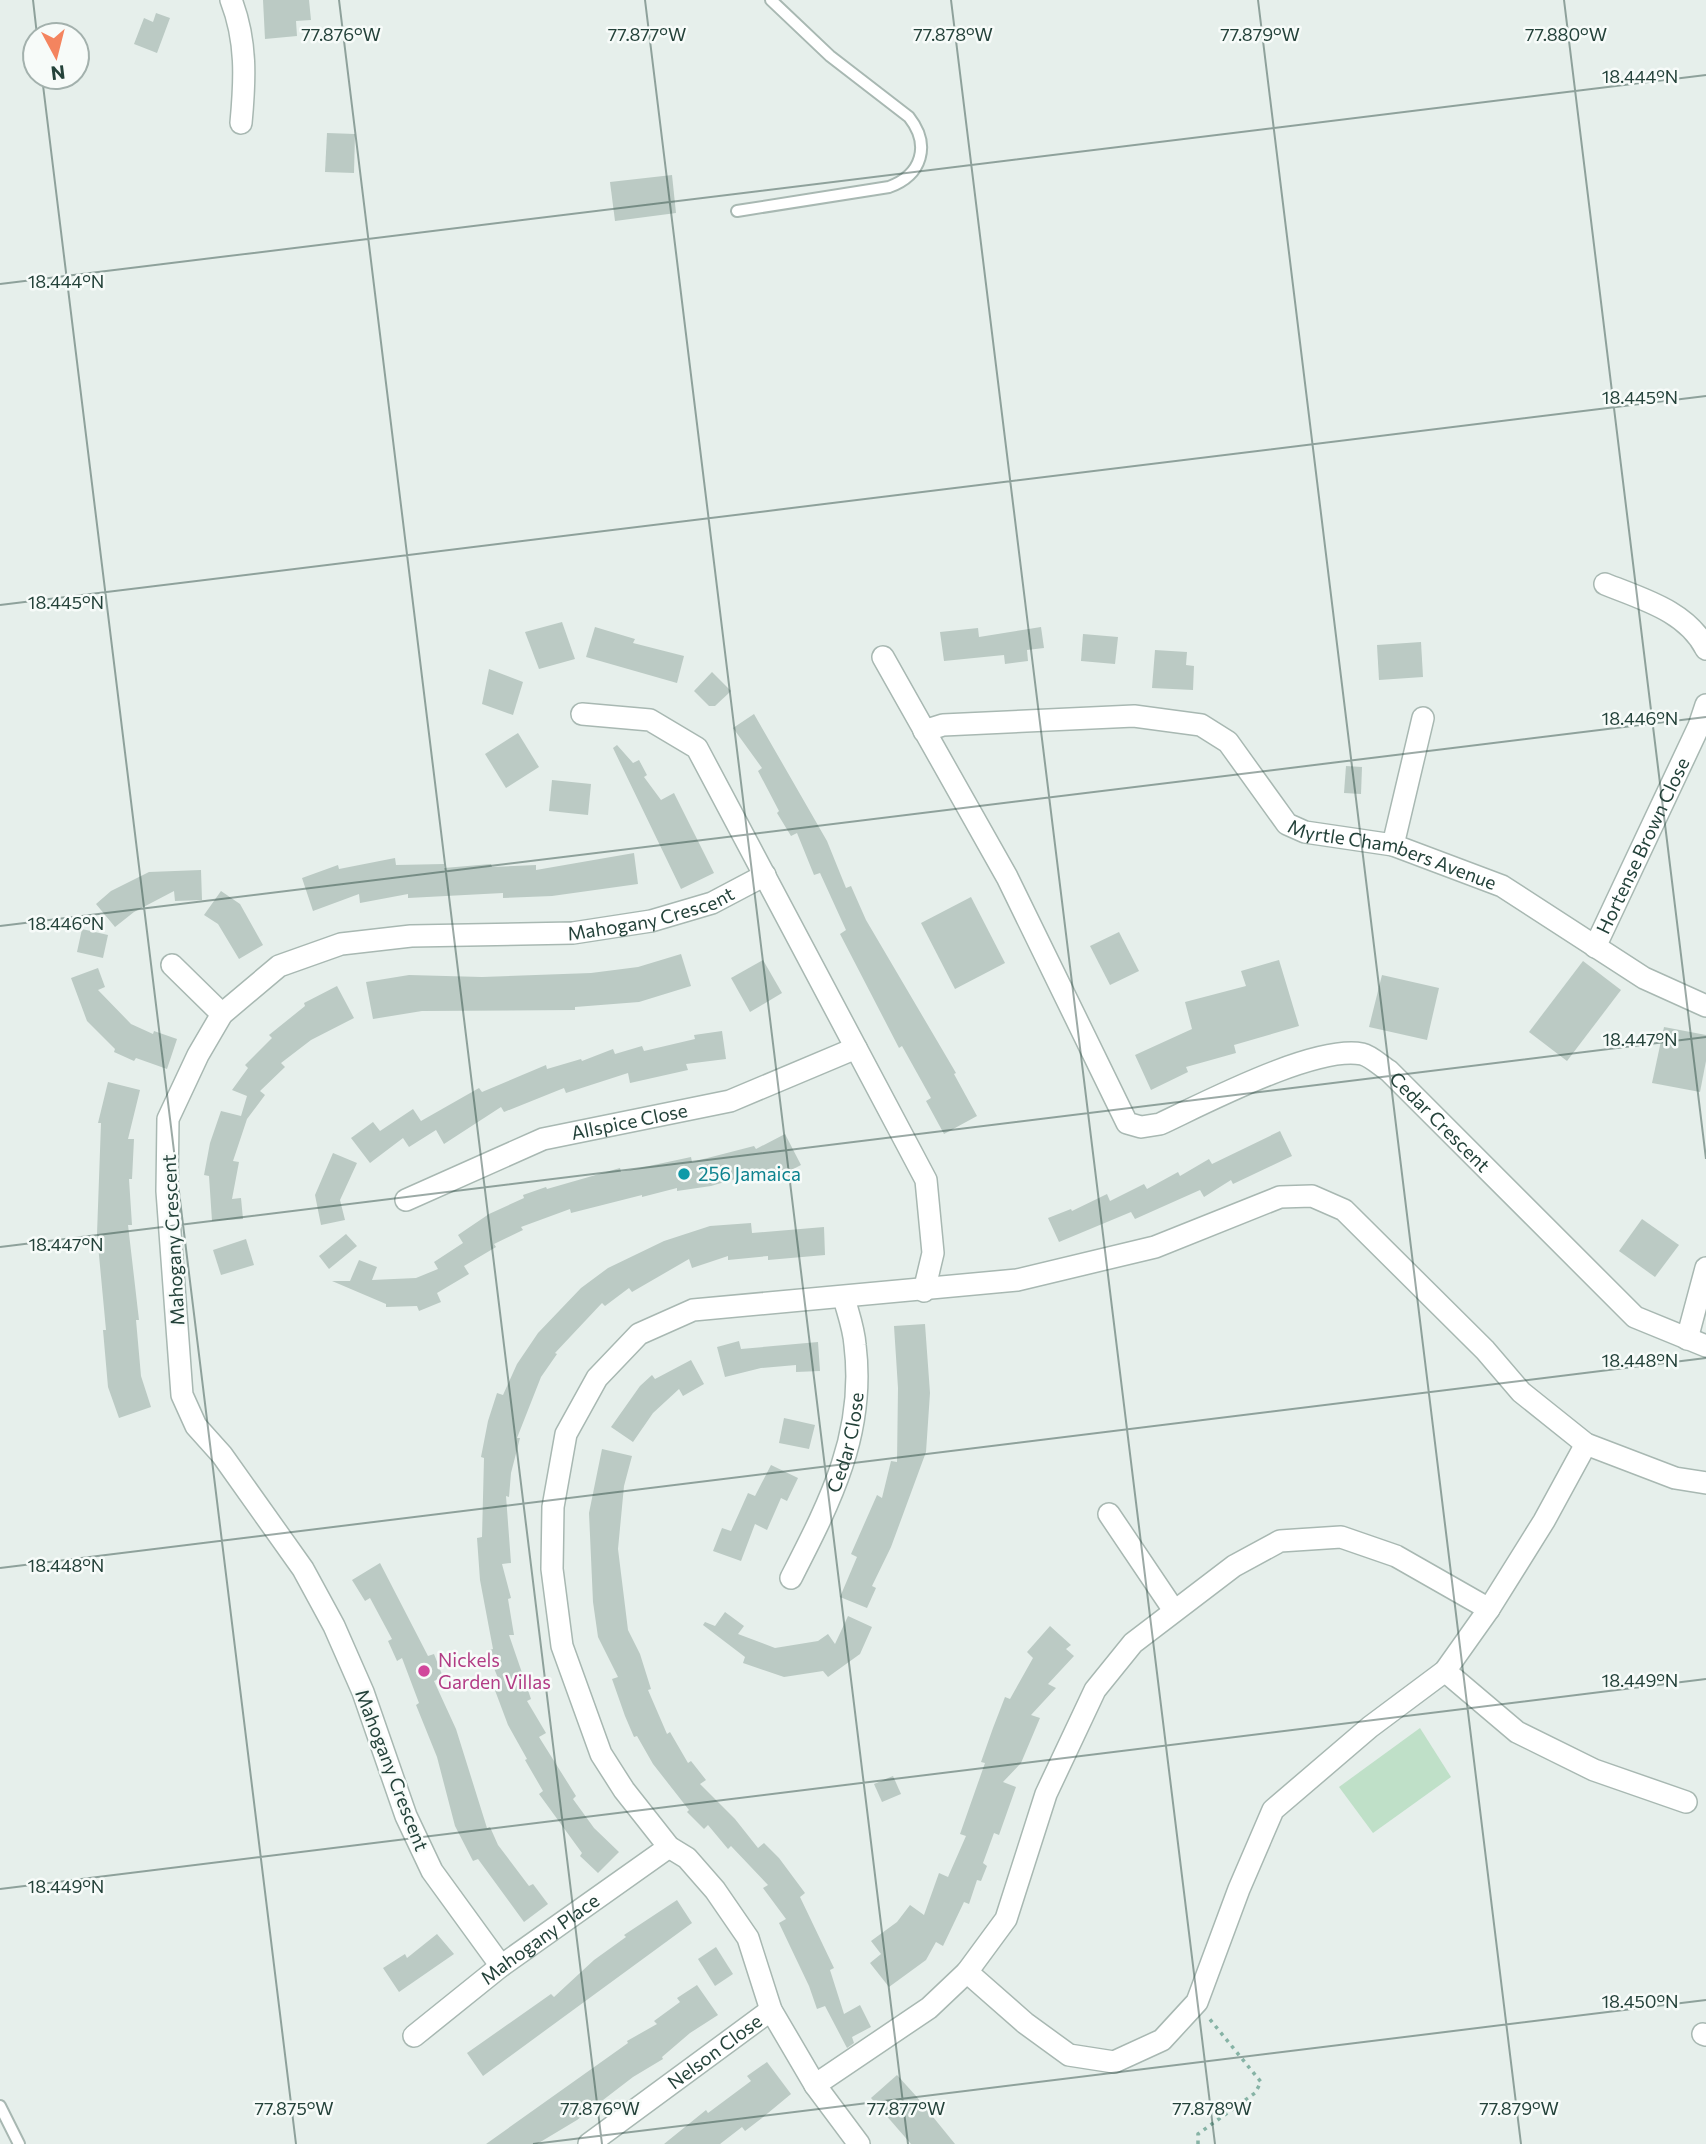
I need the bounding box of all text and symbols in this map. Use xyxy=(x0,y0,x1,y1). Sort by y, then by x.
north arrow xyxy=(21,21,91,91)
text: 77.876°W xyxy=(301,23,381,45)
text: 77.877°W xyxy=(608,23,686,45)
text: 77.878°W xyxy=(913,23,993,45)
text: 77.879°W xyxy=(1220,23,1300,45)
text: 77.880°W xyxy=(1525,23,1607,45)
text: N xyxy=(50,61,67,86)
text: 18.444°N xyxy=(1602,65,1678,87)
text: 18.444°N xyxy=(28,270,104,292)
text: 18.445°N xyxy=(1602,386,1678,408)
text: 18.445°N xyxy=(28,591,104,613)
text: 18.446°N xyxy=(1602,707,1678,729)
street label: Hortense Brown Close xyxy=(1591,754,1694,937)
street label: Myrtle Chambers Avenue xyxy=(1285,814,1500,894)
street label: Mahogany Crescent xyxy=(566,881,738,945)
text: 18.446°N xyxy=(28,912,104,934)
text: 18.447°N xyxy=(1602,1028,1678,1050)
street label: Cedar Crescent xyxy=(1385,1067,1495,1177)
street label: Allspice Close xyxy=(569,1098,689,1144)
street label: Mahogany Crescent xyxy=(157,1154,188,1326)
place label: 256 Jamaica xyxy=(698,1162,801,1185)
marker: 256 Jamaica xyxy=(676,1166,692,1182)
text: 18.447°N xyxy=(28,1233,104,1255)
text: 18.448°N xyxy=(1602,1349,1678,1371)
street label: Cedar Close xyxy=(821,1391,868,1496)
text: 18.448°N xyxy=(28,1554,104,1576)
place label: Nickels Garden Villas xyxy=(438,1648,551,1693)
marker: Nickels Garden Villas xyxy=(416,1663,432,1679)
text: 18.449°N xyxy=(1602,1669,1678,1691)
street label: Mahogany Crescent xyxy=(351,1686,434,1854)
text: 18.449°N xyxy=(28,1875,104,1897)
street label: Mahogany Place xyxy=(476,1888,603,1989)
text: 18.450°N xyxy=(1601,1990,1679,2012)
street label: Nelson Close xyxy=(663,2009,766,2093)
text: 77.875°W xyxy=(254,2097,334,2119)
text: 77.876°W xyxy=(560,2097,640,2119)
text: 77.877°W xyxy=(867,2097,945,2119)
text: 77.878°W xyxy=(1172,2097,1252,2119)
text: 77.879°W xyxy=(1479,2097,1559,2119)

